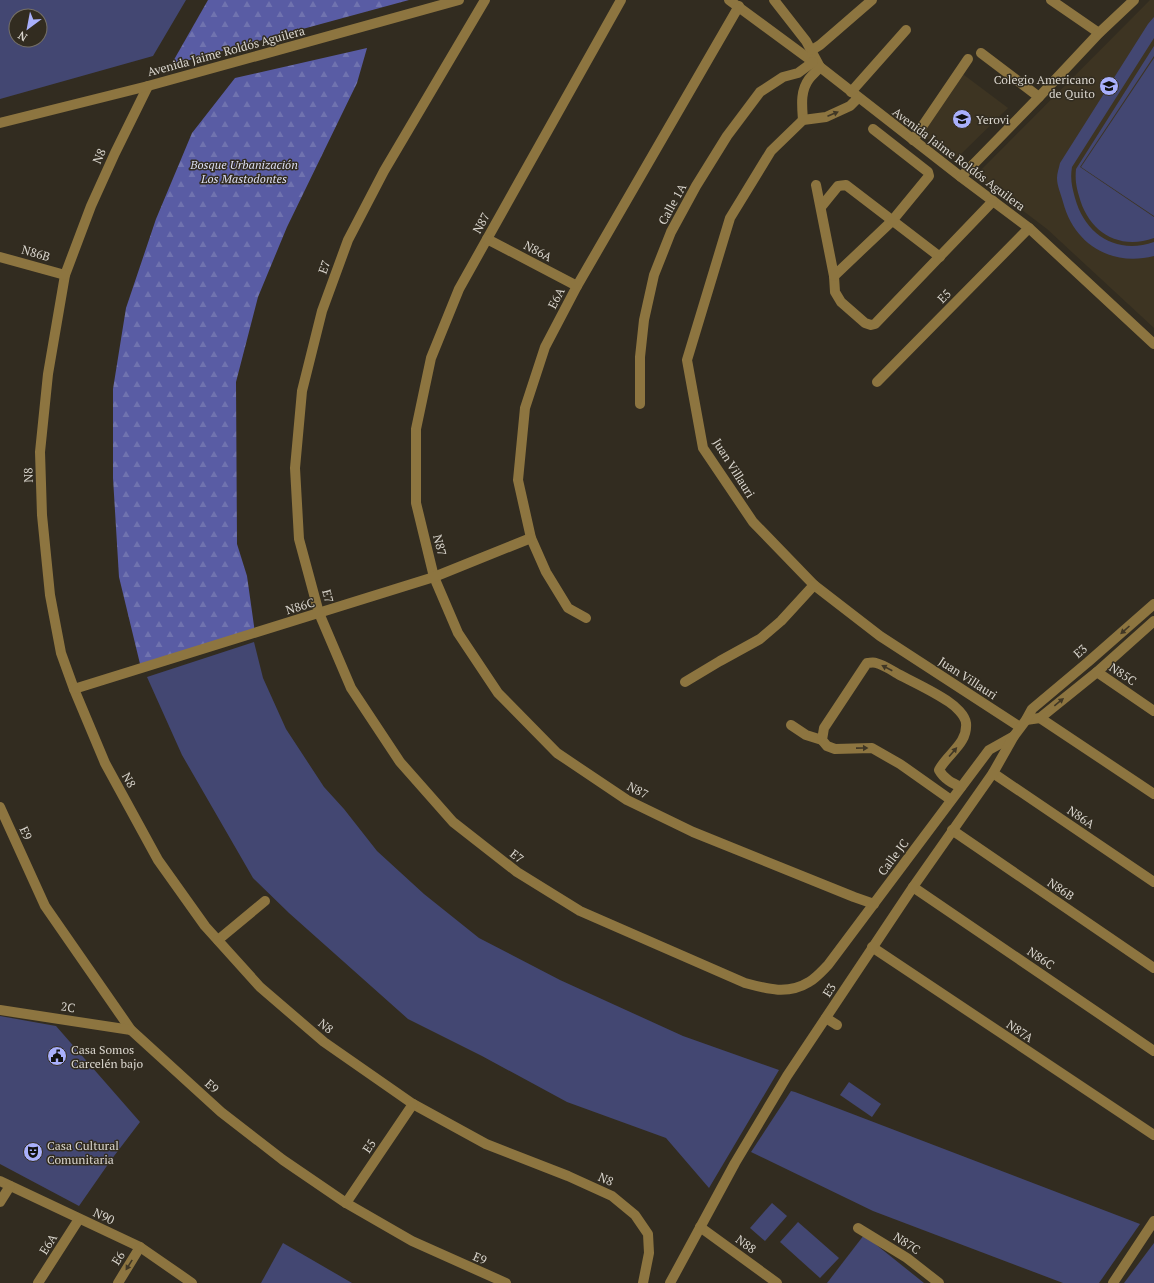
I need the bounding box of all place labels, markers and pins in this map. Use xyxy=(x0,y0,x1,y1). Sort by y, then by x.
place label: Colegio Americano de Quito xyxy=(994,72,1095,101)
school or university icon: Colegio Americano de Quito xyxy=(1098,75,1120,97)
school or university icon: Yerovi xyxy=(951,108,973,130)
place label: Yerovi xyxy=(976,112,1010,127)
place label: Casa Somos Carcelén bajo xyxy=(71,1042,144,1071)
public building icon: Casa Somos Carcelén bajo xyxy=(46,1045,68,1067)
place label: Casa Cultural Comunitaria xyxy=(47,1138,119,1167)
theatre icon: Casa Cultural Comunitaria xyxy=(22,1141,44,1163)

